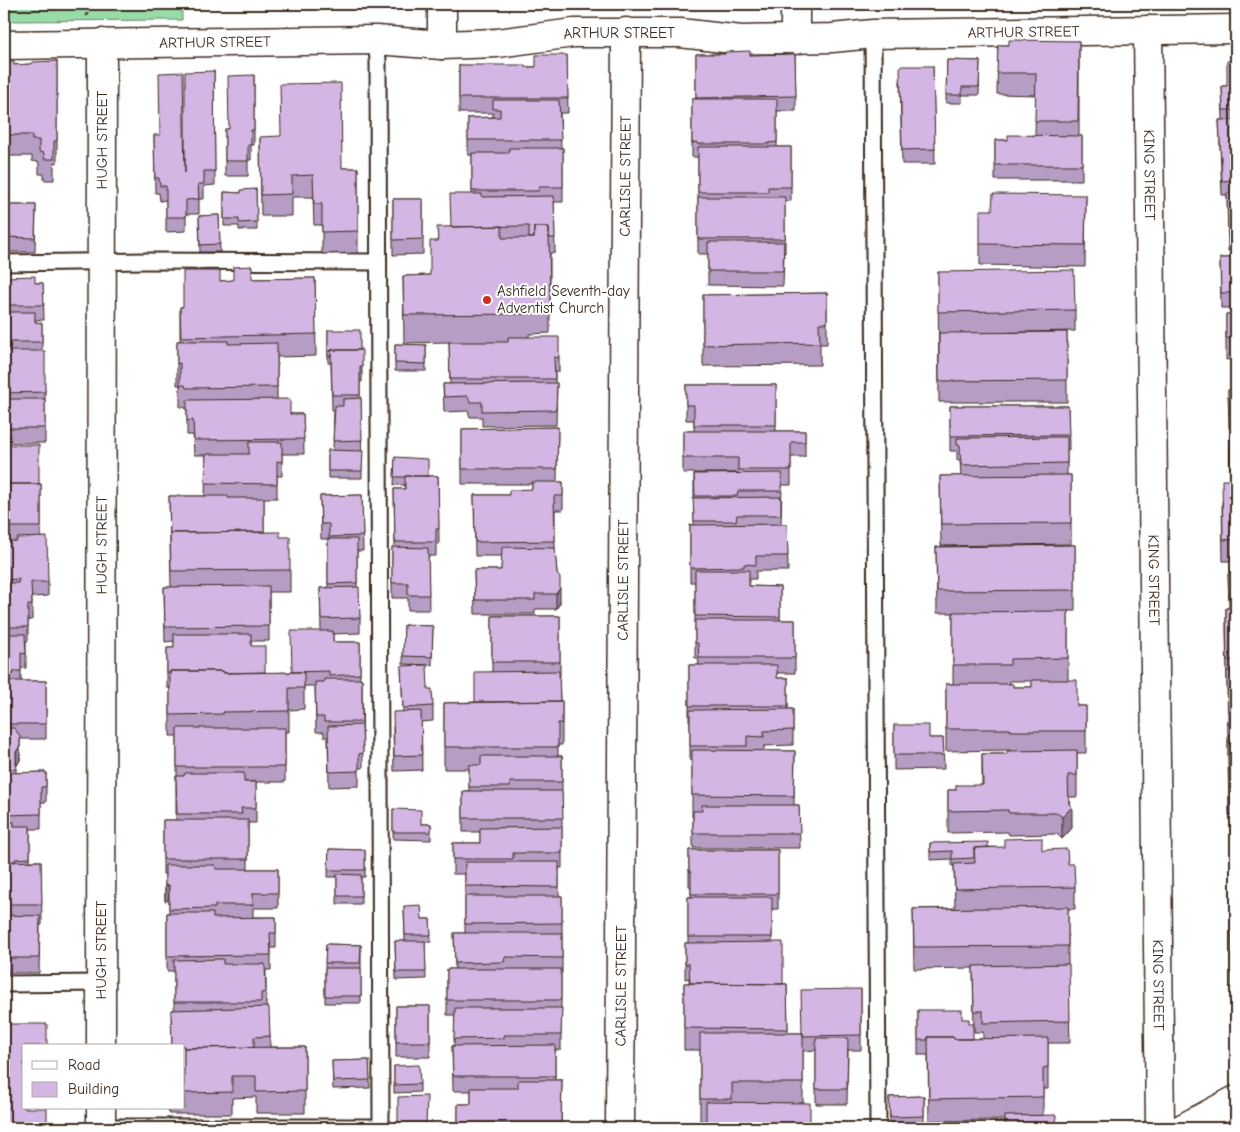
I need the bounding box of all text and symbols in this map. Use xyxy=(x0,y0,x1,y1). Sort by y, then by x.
street label: ARTHUR STREET xyxy=(967,22,1080,42)
street label: ARTHUR STREET xyxy=(562,24,675,43)
street label: ARTHUR STREET xyxy=(159,32,271,52)
street label: HUGH STREET xyxy=(93,90,111,189)
street label: CARLISLE STREET xyxy=(616,115,635,237)
street label: KING STREET xyxy=(1140,129,1159,221)
place label: Ashfield Seventh-day Adventist Church xyxy=(497,282,630,317)
marker: Ashfield Seventh-day Adventist Church xyxy=(481,294,493,306)
street label: HUGH STREET xyxy=(92,495,111,594)
street label: CARLISLE STREET xyxy=(614,519,632,641)
street label: KING STREET xyxy=(1145,534,1164,626)
street label: HUGH STREET xyxy=(92,900,110,999)
street label: CARLISLE STREET xyxy=(611,925,630,1047)
street label: KING STREET xyxy=(1149,939,1168,1031)
legend xyxy=(22,1044,185,1110)
text: Road xyxy=(68,1056,100,1074)
text: Building xyxy=(68,1080,119,1098)

